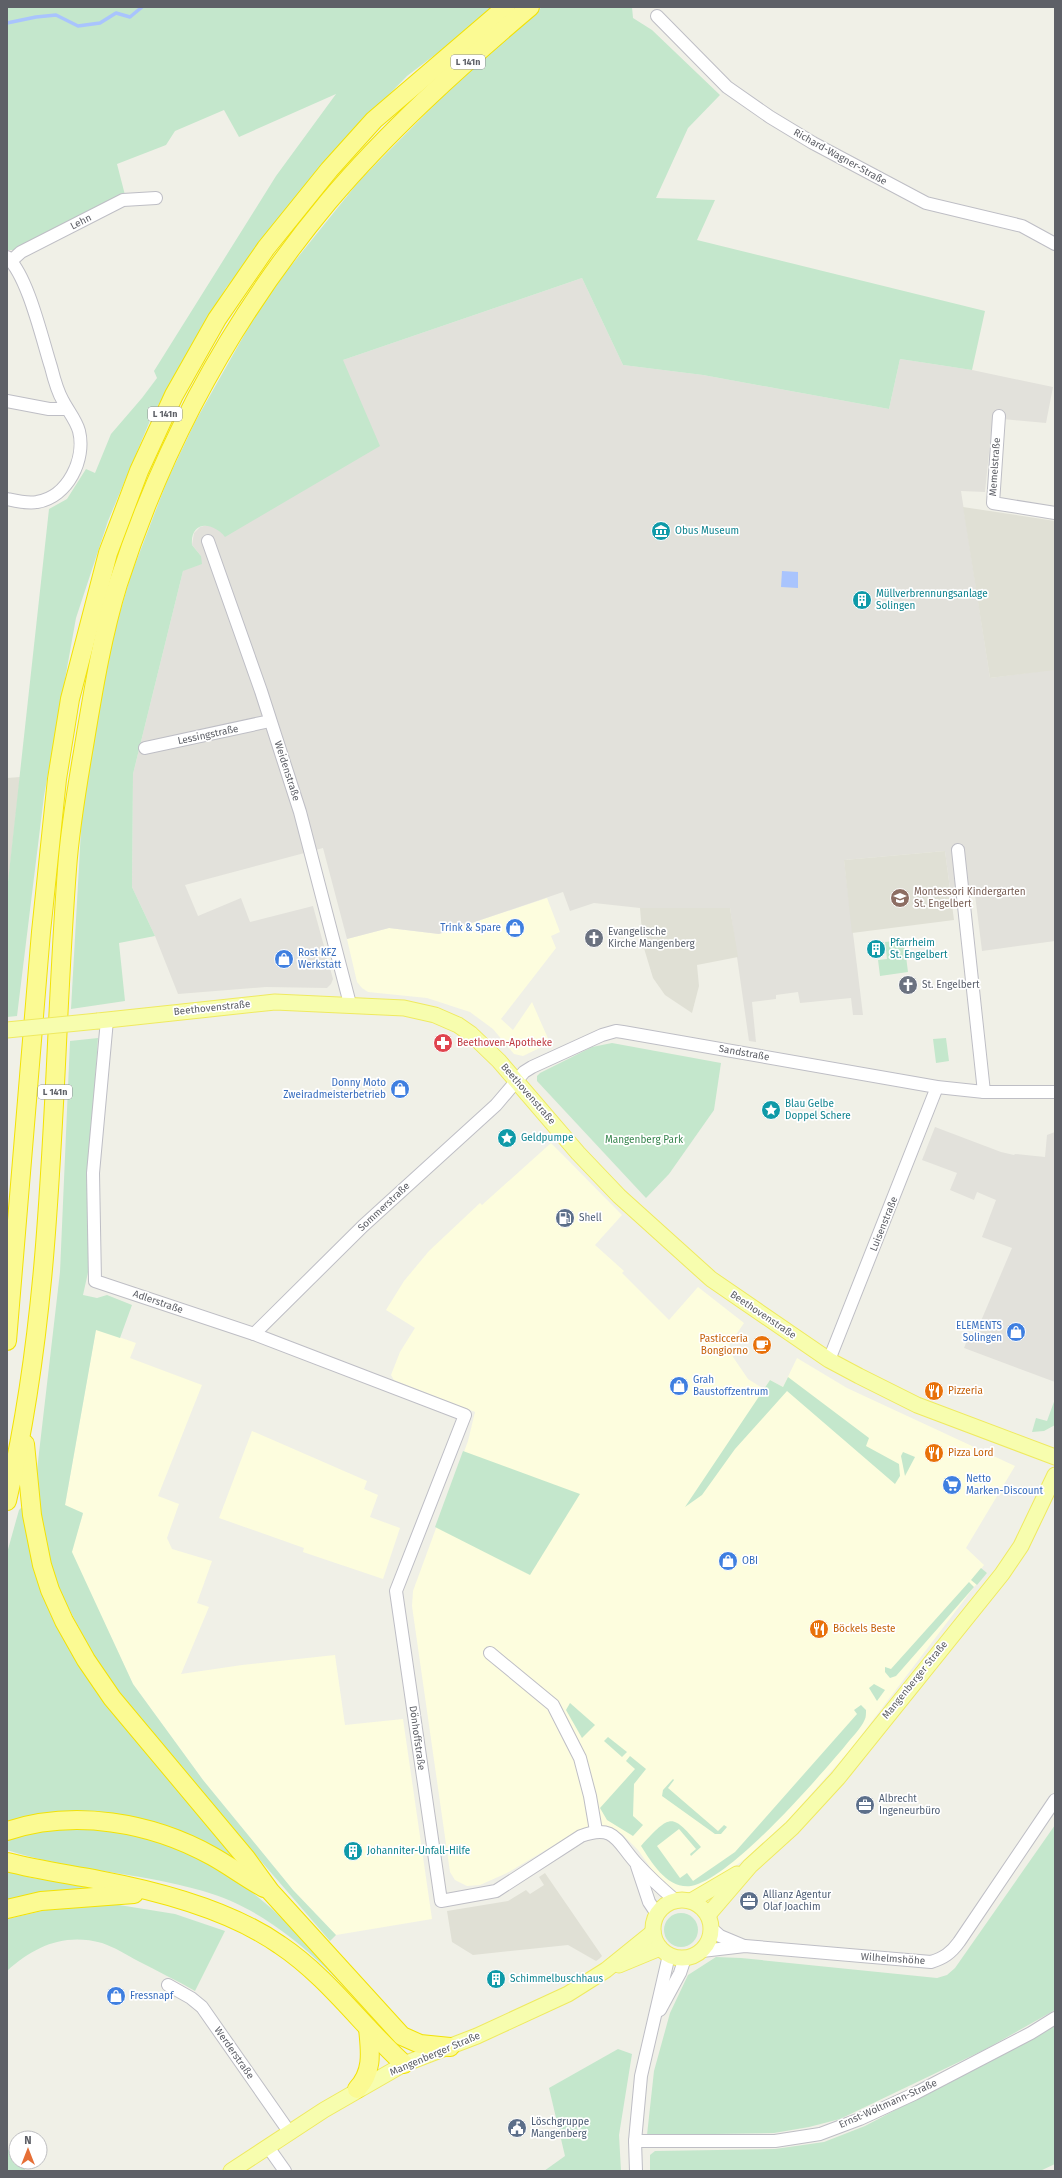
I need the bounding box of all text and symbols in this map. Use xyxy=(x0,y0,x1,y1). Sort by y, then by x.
road number: L 141n xyxy=(451,55,485,69)
street label: Richard-Wagner-Straße xyxy=(791,126,889,188)
street label: Lehn xyxy=(69,212,93,232)
road number: L 141n xyxy=(148,407,182,421)
street label: Memelstraße xyxy=(987,437,1003,497)
museum icon: Obus Museum xyxy=(650,520,672,542)
place label: Obus Museum xyxy=(675,525,739,537)
place label: Müllverbrennungsanlage Solingen xyxy=(876,588,988,612)
building icon: Müllverbrennungsanlage Solingen xyxy=(851,589,873,611)
street label: Lessingstraße xyxy=(177,723,239,747)
street label: Weidenstraße xyxy=(272,739,302,803)
place label: Montessori Kindergarten St. Engelbert xyxy=(914,886,1026,910)
school or university icon: Montessori Kindergarten St. Engelbert xyxy=(889,887,911,909)
shop icon: Trink & Spare xyxy=(504,917,526,939)
place label: Trink & Spare xyxy=(440,922,501,934)
place label: Evangelische Kirche Mangenberg xyxy=(608,926,696,950)
church icon: Evangelische Kirche Mangenberg xyxy=(583,927,605,949)
place label: Pfarrheim St. Engelbert xyxy=(890,937,948,961)
building icon: Pfarrheim St. Engelbert xyxy=(865,938,887,960)
place label: Rost KFZ Werkstatt xyxy=(298,947,342,971)
shop icon: Rost KFZ Werkstatt xyxy=(273,948,295,970)
church icon: St. Engelbert xyxy=(897,974,919,996)
place label: St. Engelbert xyxy=(922,979,980,991)
street label: Beethovenstraße xyxy=(173,998,251,1018)
pharmacy icon: Beethoven-Apotheke xyxy=(432,1032,454,1054)
place label: Beethoven-Apotheke xyxy=(457,1037,552,1049)
street label: Sandstraße xyxy=(718,1043,770,1063)
street label: Beethovenstraße xyxy=(498,1061,558,1127)
place label: Donny Moto Zweiradmeisterbetrieb xyxy=(283,1077,386,1101)
shop icon: Donny Moto Zweiradmeisterbetrieb xyxy=(389,1078,411,1100)
road number: L 141n xyxy=(38,1085,72,1099)
place label: Blau Gelbe Doppel Schere xyxy=(785,1098,851,1122)
place icon: Blau Gelbe Doppel Schere xyxy=(760,1099,782,1121)
place icon: Geldpumpe xyxy=(496,1127,518,1149)
place label: Geldpumpe xyxy=(521,1132,573,1144)
park label: Mangenberg Park xyxy=(605,1134,684,1146)
street label: Sommerstraße xyxy=(356,1180,412,1234)
street label: Luisenstraße xyxy=(868,1195,900,1253)
fuel station icon: Shell xyxy=(554,1207,576,1229)
place label: Shell xyxy=(579,1212,602,1224)
street label: Adlerstraße xyxy=(131,1288,185,1316)
street label: Beethovenstraße xyxy=(728,1288,798,1342)
place label: ELEMENTS Solingen xyxy=(956,1320,1003,1344)
shop icon: ELEMENTS Solingen xyxy=(1005,1321,1027,1343)
place label: Pasticceria Bongiorno xyxy=(700,1333,748,1357)
cafe icon: Pasticceria Bongiorno xyxy=(751,1334,773,1356)
place label: Grah Baustoffzentrum xyxy=(693,1374,768,1398)
shop icon: Grah Baustoffzentrum xyxy=(668,1375,690,1397)
restaurant icon: Pizzeria xyxy=(923,1380,945,1402)
place label: Pizzeria xyxy=(948,1385,983,1397)
restaurant icon: Pizza Lord xyxy=(923,1442,945,1464)
place label: Pizza Lord xyxy=(948,1447,993,1459)
place label: Netto Marken-Discount xyxy=(966,1473,1043,1497)
supermarket icon: Netto Marken-Discount xyxy=(941,1474,963,1496)
shop icon: OBI xyxy=(717,1550,739,1572)
place label: OBI xyxy=(742,1555,758,1567)
restaurant icon: Böckels Beste xyxy=(808,1618,830,1640)
place label: Böckels Beste xyxy=(833,1623,896,1635)
street label: Mangenberger Straße xyxy=(880,1639,950,1721)
street label: Dönhoffstraße xyxy=(407,1705,427,1771)
place label: Albrecht Ingeneurbüro xyxy=(879,1793,941,1817)
office icon: Albrecht Ingeneurbüro xyxy=(854,1794,876,1816)
building icon: Johanniter-Unfall-Hilfe xyxy=(342,1840,364,1862)
place label: Johanniter-Unfall-Hilfe xyxy=(367,1845,470,1857)
place label: Allianz Agentur Olaf Joachim xyxy=(763,1889,831,1913)
office icon: Allianz Agentur Olaf Joachim xyxy=(738,1890,760,1912)
street label: Wilhelmshöhe xyxy=(860,1951,926,1967)
building icon: Schimmelbuschhaus xyxy=(485,1968,507,1990)
place label: Schimmelbuschhaus xyxy=(510,1973,604,1985)
shop icon: Fressnapf xyxy=(105,1985,127,2007)
place label: Fressnapf xyxy=(130,1990,174,2002)
street label: Werderstraße xyxy=(212,2025,256,2081)
street label: Mangenberger Straße xyxy=(388,2030,482,2078)
street label: Ernst-Woltmann-Straße xyxy=(837,2077,939,2131)
place label: Löschgruppe Mangenberg xyxy=(531,2116,589,2140)
public building icon: Löschgruppe Mangenberg xyxy=(506,2117,528,2139)
north arrow xyxy=(8,2130,48,2170)
text: N xyxy=(24,2134,32,2147)

